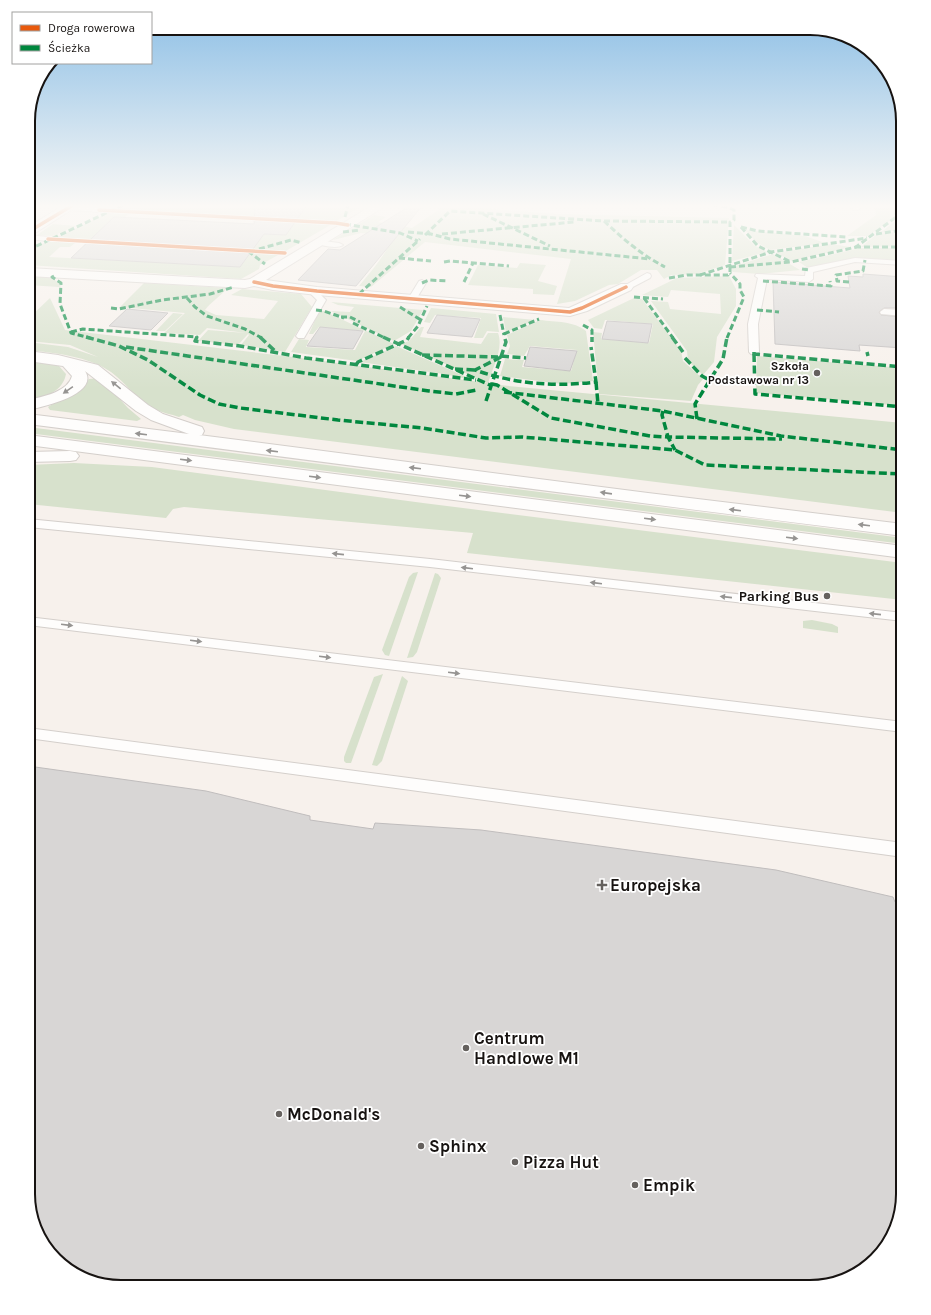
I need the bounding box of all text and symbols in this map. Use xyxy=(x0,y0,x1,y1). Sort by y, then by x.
legend xyxy=(12,12,152,64)
text: Droga rowerowa xyxy=(48,21,135,35)
text: Ścieżka xyxy=(48,40,90,55)
place label: Szkoła Podstawowa nr 13 xyxy=(708,359,809,387)
marker: Szkoła Podstawowa nr 13 xyxy=(812,368,822,378)
one-way arrow xyxy=(110,381,121,390)
one-way arrow xyxy=(62,386,73,394)
one-way arrow xyxy=(135,431,147,437)
one-way arrow xyxy=(266,448,278,454)
one-way arrow xyxy=(180,457,192,463)
one-way arrow xyxy=(409,465,421,472)
one-way arrow xyxy=(309,474,321,480)
one-way arrow xyxy=(600,490,612,496)
one-way arrow xyxy=(459,493,471,499)
one-way arrow xyxy=(729,507,741,513)
one-way arrow xyxy=(644,516,656,523)
one-way arrow xyxy=(858,522,870,529)
one-way arrow xyxy=(786,534,798,541)
one-way arrow xyxy=(332,551,344,558)
one-way arrow xyxy=(461,565,473,571)
one-way arrow xyxy=(590,579,602,586)
place label: Parking Bus xyxy=(739,588,819,605)
marker: Parking Bus xyxy=(822,591,832,601)
one-way arrow xyxy=(720,594,732,600)
one-way arrow xyxy=(869,611,881,618)
one-way arrow xyxy=(61,622,73,629)
one-way arrow xyxy=(190,638,202,644)
one-way arrow xyxy=(319,654,331,661)
one-way arrow xyxy=(448,670,460,676)
place label: Europejska xyxy=(610,875,701,895)
marker: Europejska xyxy=(597,880,607,890)
place label: Centrum Handlowe M1 xyxy=(474,1028,579,1068)
marker: Centrum Handlowe M1 xyxy=(461,1043,471,1053)
place label: McDonald's xyxy=(287,1104,380,1124)
marker: McDonald's xyxy=(274,1109,284,1119)
place label: Sphinx xyxy=(429,1136,487,1156)
marker: Sphinx xyxy=(416,1141,426,1151)
place label: Pizza Hut xyxy=(523,1152,599,1172)
marker: Pizza Hut xyxy=(510,1157,520,1167)
place label: Empik xyxy=(643,1175,695,1195)
marker: Empik xyxy=(630,1180,640,1190)

